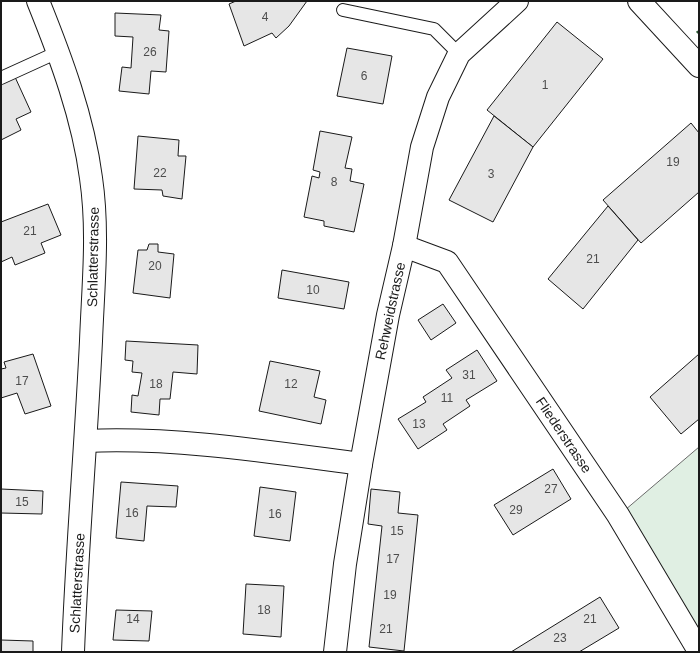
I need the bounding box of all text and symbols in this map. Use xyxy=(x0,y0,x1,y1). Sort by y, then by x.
house number: 4 xyxy=(262,10,269,24)
house number: 26 xyxy=(143,45,157,59)
house number: 6 xyxy=(361,69,368,83)
house number: 1 xyxy=(542,78,549,92)
house number: 19 xyxy=(666,155,680,169)
house number: 22 xyxy=(153,166,167,180)
house number: 3 xyxy=(488,167,495,181)
house number: 8 xyxy=(331,175,338,189)
street label: Schlatterstrasse xyxy=(84,206,102,307)
house number: 21 xyxy=(23,224,37,238)
house number: 21 xyxy=(586,252,600,266)
house number: 20 xyxy=(148,259,162,273)
street label: Rehweidstrasse xyxy=(372,260,408,361)
house number: 10 xyxy=(306,283,320,297)
house number: 31 xyxy=(462,368,476,382)
house number: 17 xyxy=(15,374,29,388)
house number: 18 xyxy=(149,377,163,391)
house number: 12 xyxy=(284,377,298,391)
house number: 11 xyxy=(441,391,454,405)
street label: Fliederstrasse xyxy=(533,394,595,476)
house number: 13 xyxy=(412,417,426,431)
house number: 27 xyxy=(544,482,558,496)
house number: 15 xyxy=(15,495,29,509)
house number: 29 xyxy=(509,503,523,517)
house number: 16 xyxy=(125,506,139,520)
house number: 16 xyxy=(268,507,282,521)
house number: 15 xyxy=(390,524,404,538)
street label: Schlatterstrasse xyxy=(66,532,88,634)
house number: 17 xyxy=(386,552,400,566)
house number: 19 xyxy=(383,588,397,602)
house number: 18 xyxy=(257,603,271,617)
house number: 14 xyxy=(126,612,140,626)
house number: 21 xyxy=(583,612,597,626)
house number: 21 xyxy=(379,622,393,636)
house number: 23 xyxy=(553,631,567,645)

